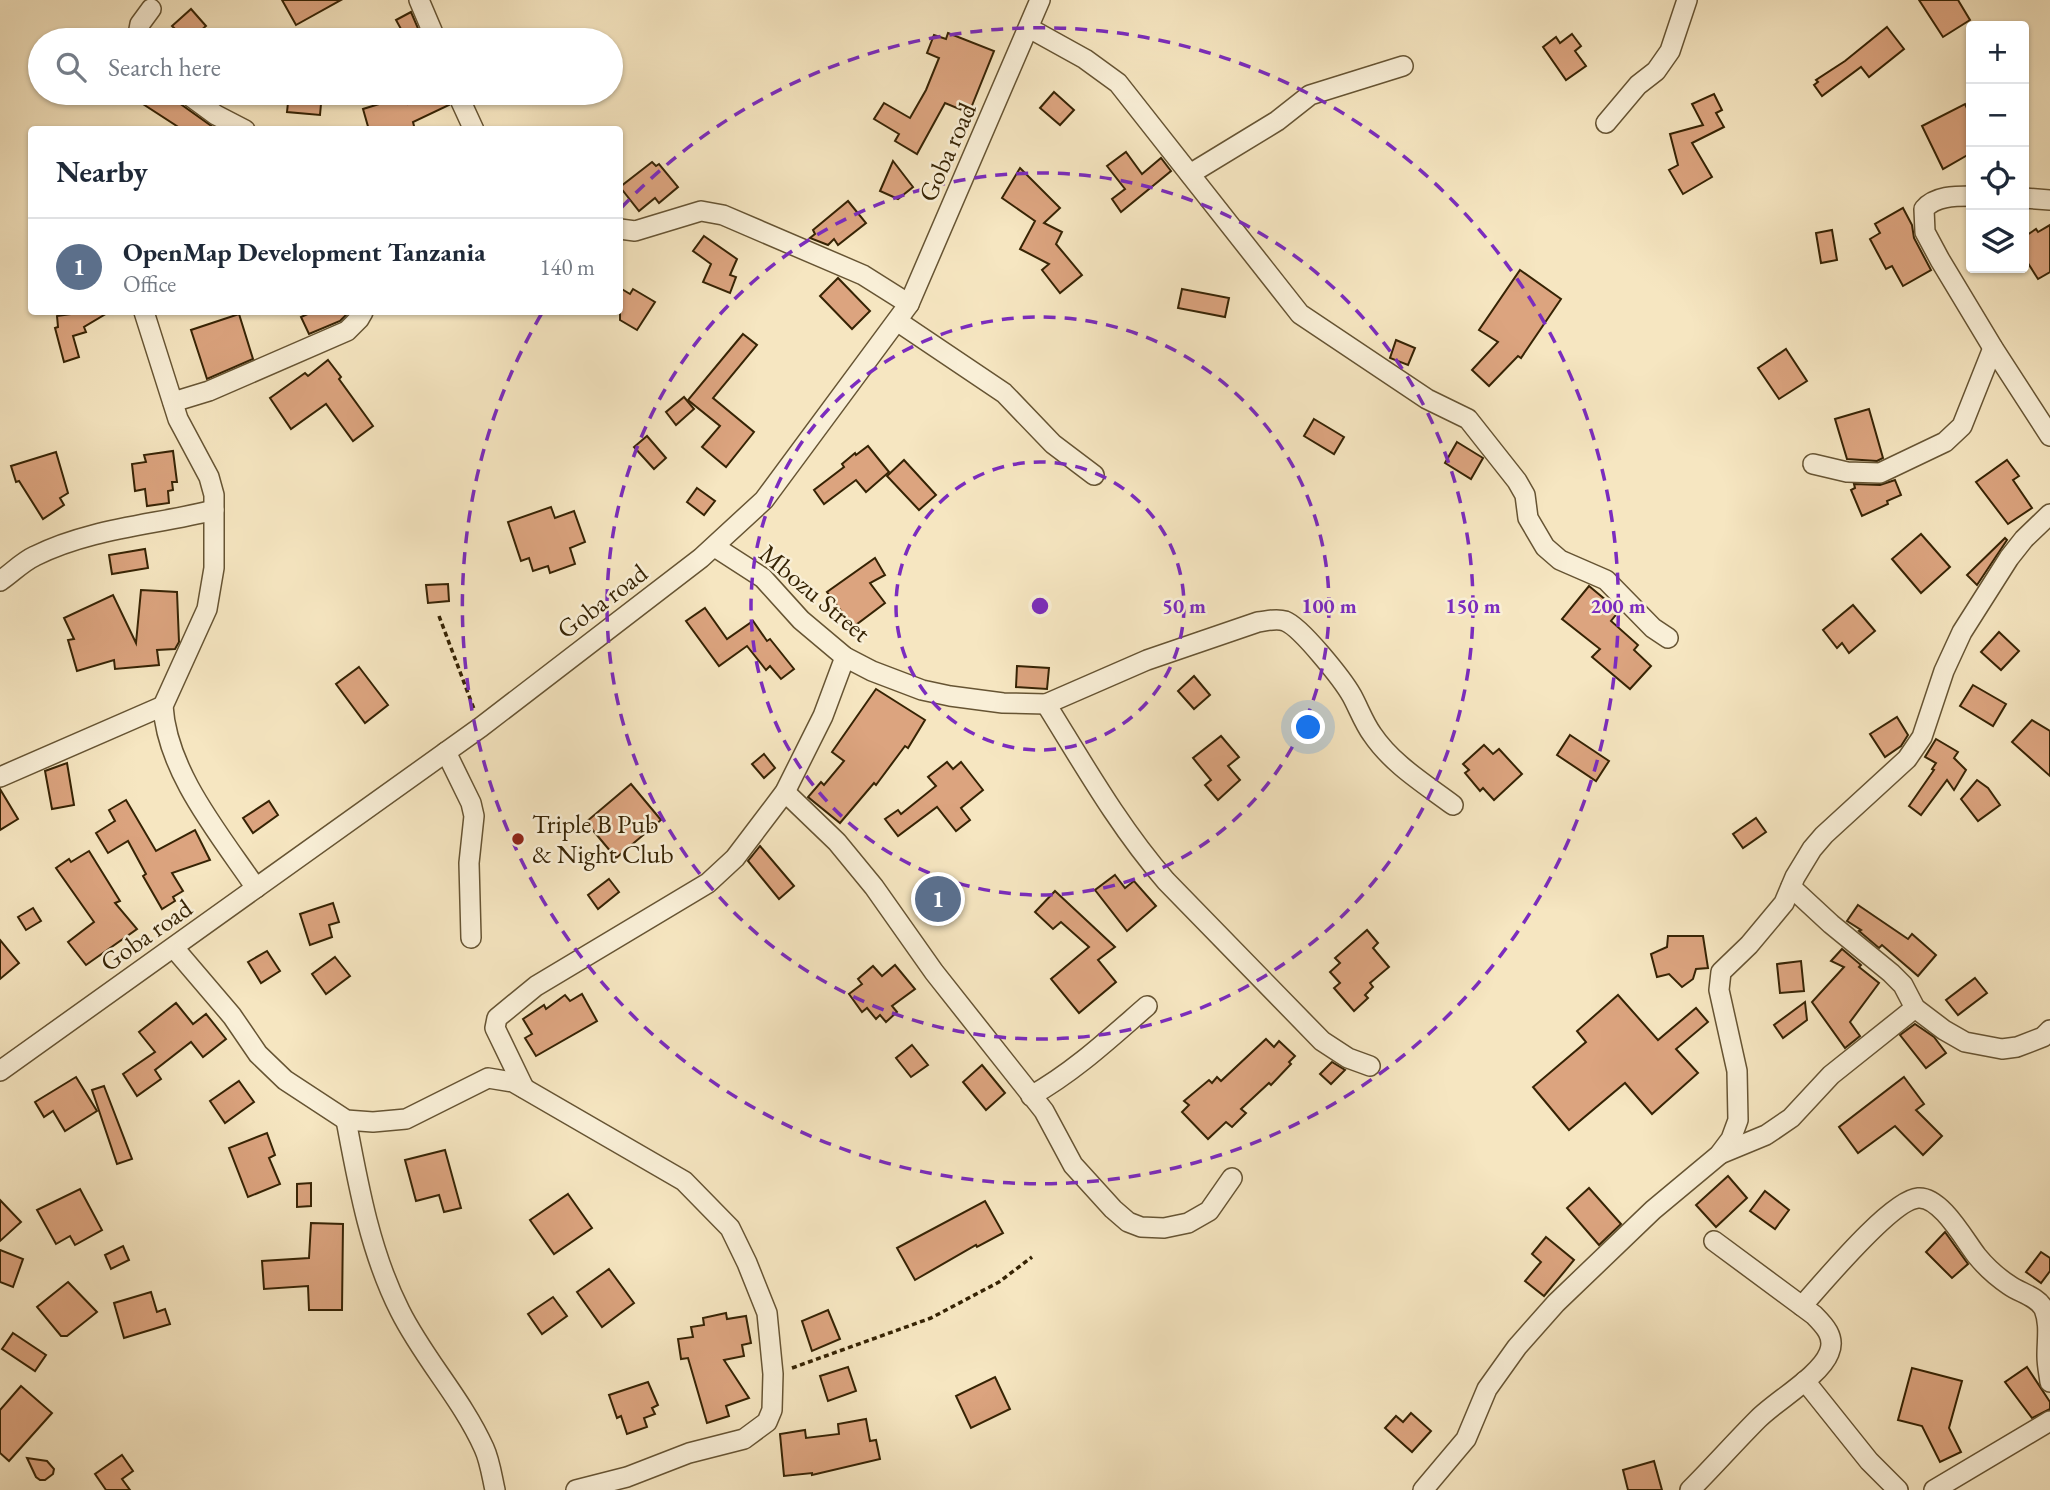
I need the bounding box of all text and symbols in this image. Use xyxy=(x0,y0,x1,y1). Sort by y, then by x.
map controls xyxy=(1966,21,2029,273)
button: + xyxy=(1966,21,2029,84)
search box xyxy=(28,28,623,105)
icon: search xyxy=(52,48,90,86)
text: Search here xyxy=(108,50,221,84)
button: − xyxy=(1966,84,2029,147)
street label: Goba road xyxy=(910,96,984,207)
button: locate xyxy=(1966,147,2029,210)
text: Nearby xyxy=(56,152,148,191)
button: layers xyxy=(1966,210,2029,273)
text: OpenMap Development Tanzania xyxy=(123,235,486,269)
text: 1 xyxy=(73,252,85,282)
text: 140 m xyxy=(539,252,595,282)
text: Office xyxy=(123,269,176,299)
street label: Mbozu Street xyxy=(752,537,878,649)
street label: Goba road xyxy=(550,555,655,646)
text: 50 m xyxy=(1162,592,1206,619)
text: 100 m xyxy=(1301,592,1357,619)
text: 150 m xyxy=(1445,592,1501,619)
text: 200 m xyxy=(1590,592,1646,619)
centre of rings xyxy=(1028,594,1052,618)
your location xyxy=(1291,710,1325,744)
place label: Triple B Pub & Night Club xyxy=(532,807,674,871)
marker: Triple B Pub & Night Club xyxy=(510,831,526,847)
pin: 1 xyxy=(915,873,961,925)
street label: Goba road xyxy=(93,891,199,979)

